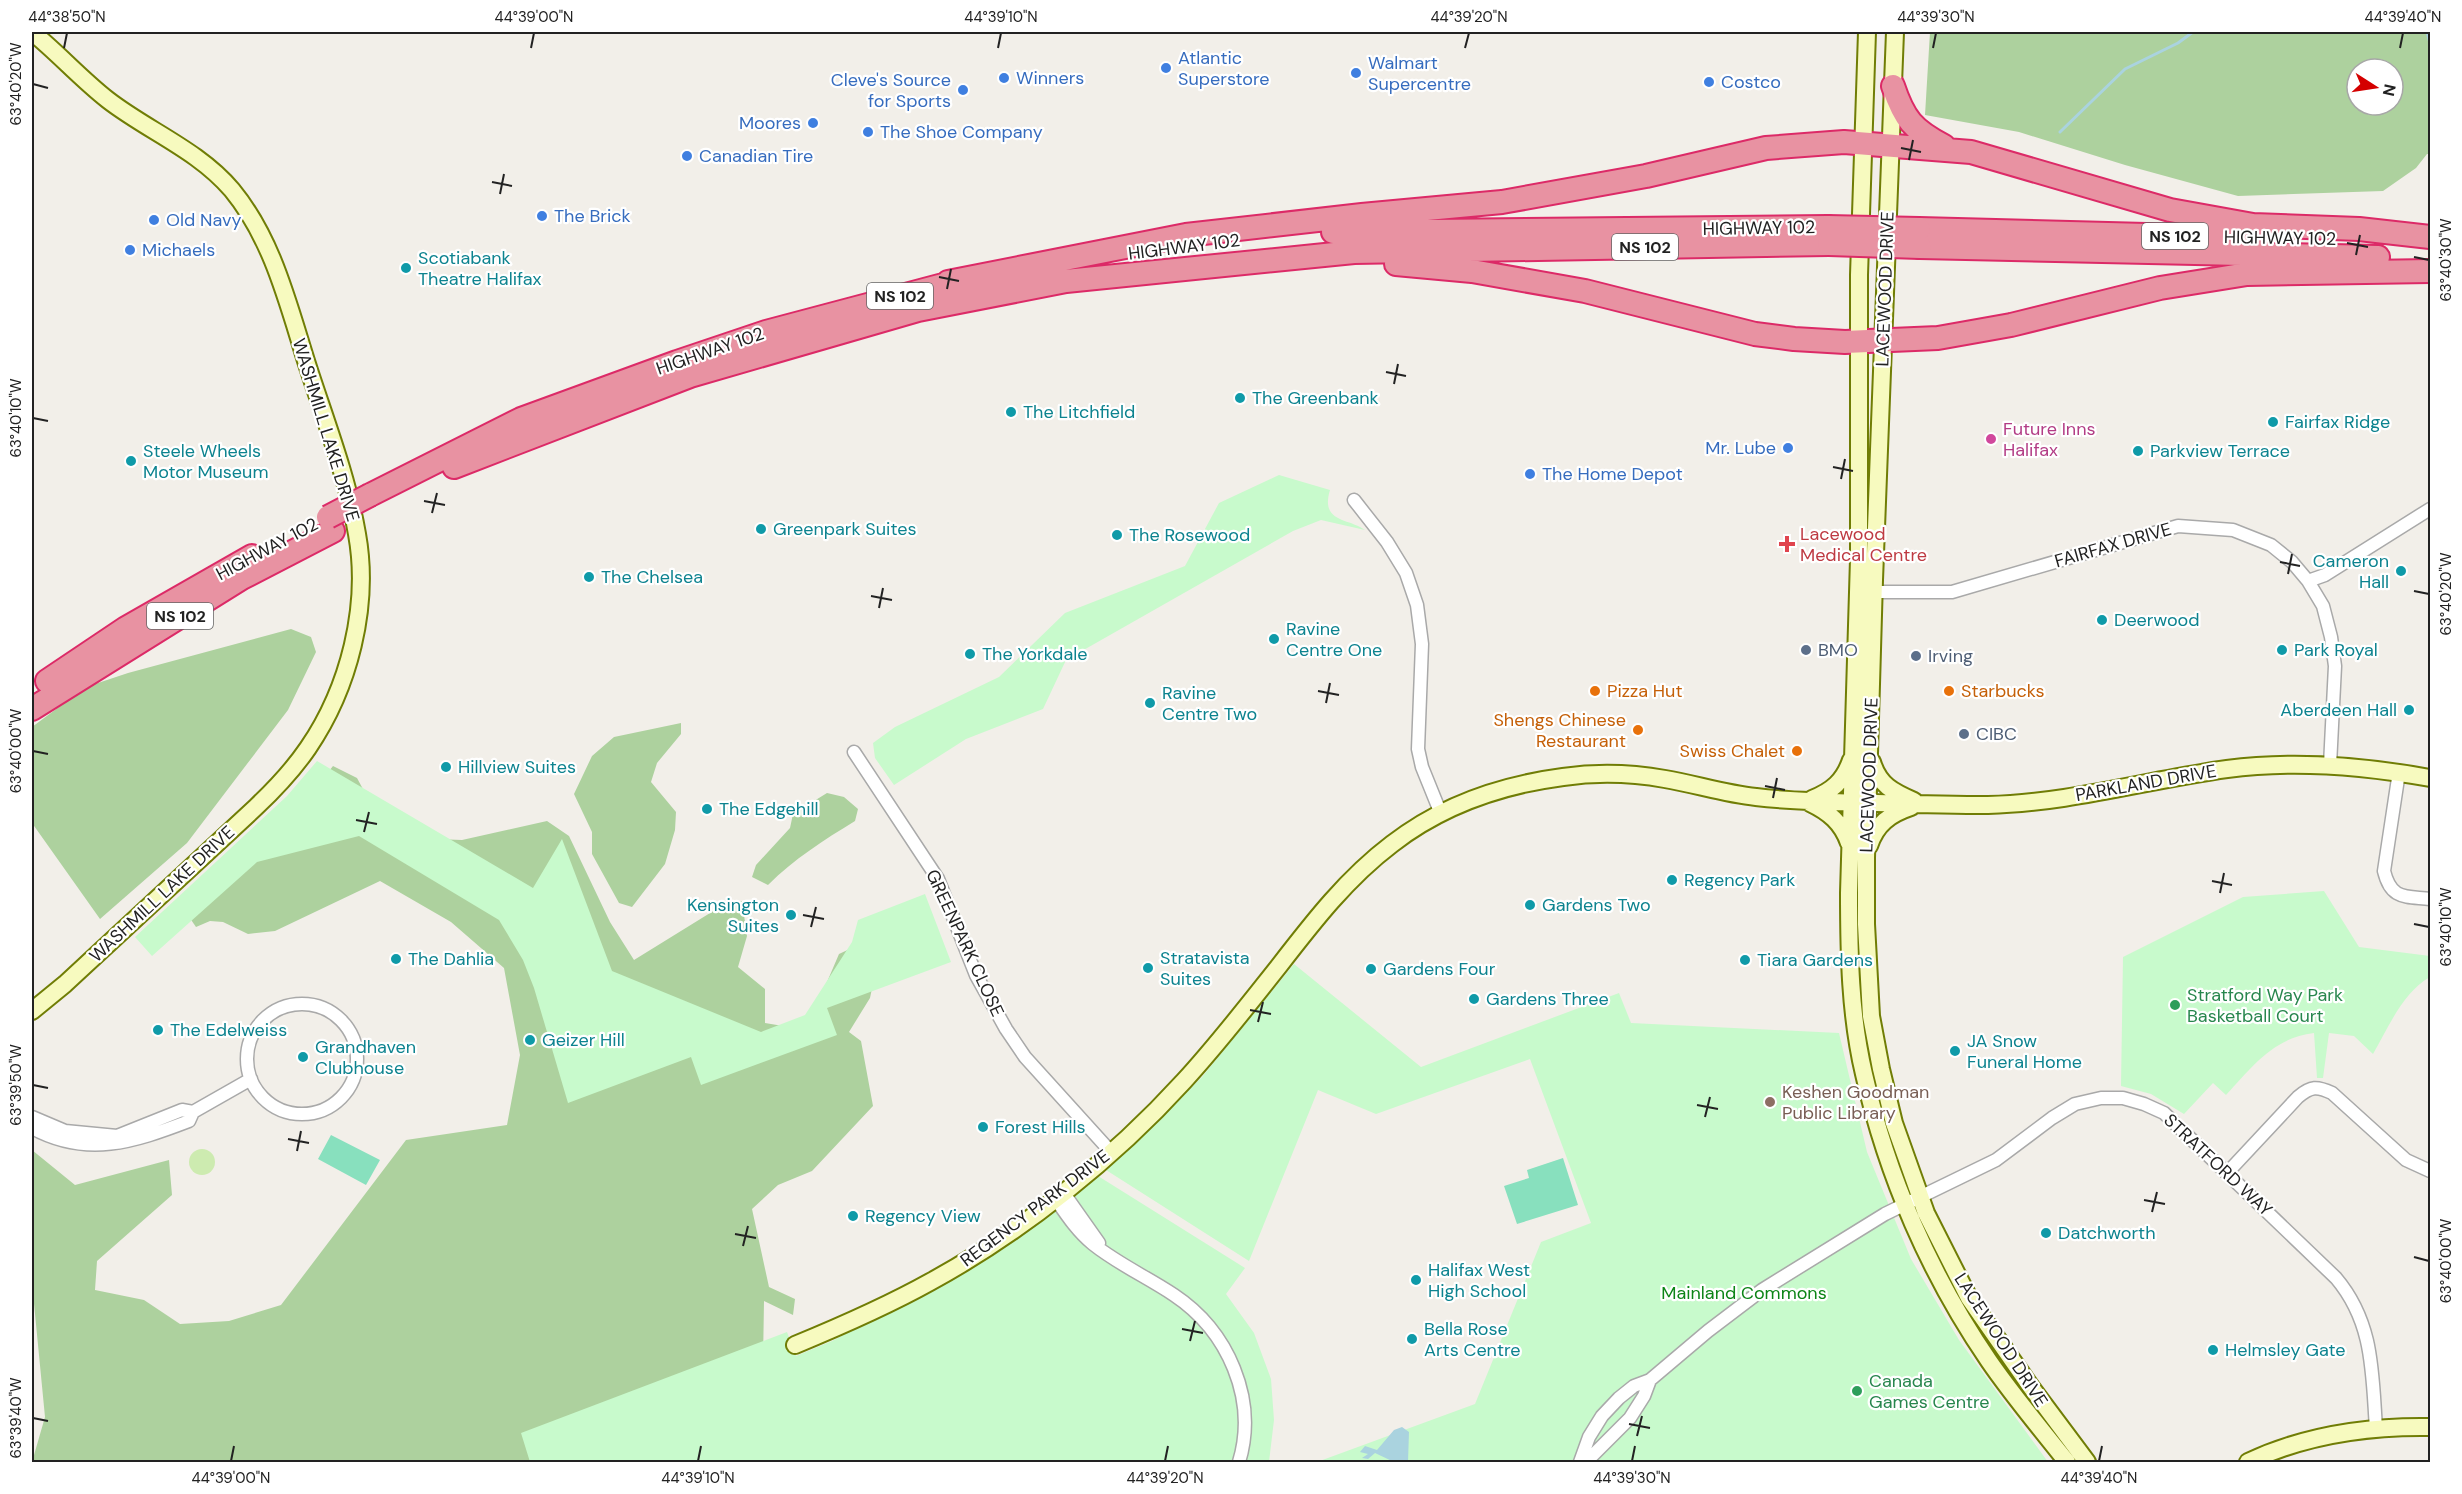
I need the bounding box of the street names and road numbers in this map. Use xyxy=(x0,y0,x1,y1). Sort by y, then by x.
street label: LACEWOOD DRIVE xyxy=(1870,211,1900,367)
street label: HIGHWAY 102 xyxy=(1703,215,1815,241)
road number: NS 102 xyxy=(2142,223,2208,249)
street label: HIGHWAY 102 xyxy=(2224,225,2336,251)
street label: HIGHWAY 102 xyxy=(1127,228,1241,266)
road number: NS 102 xyxy=(1612,234,1678,260)
road number: NS 102 xyxy=(867,283,933,309)
street label: HIGHWAY 102 xyxy=(653,321,767,381)
street label: WASHMILL LAKE DRIVE xyxy=(287,335,365,525)
street label: HIGHWAY 102 xyxy=(212,512,322,586)
street label: FAIRFAX DRIVE xyxy=(2052,517,2174,573)
road number: NS 102 xyxy=(147,603,213,629)
street label: LACEWOOD DRIVE xyxy=(1854,697,1884,853)
street label: PARKLAND DRIVE xyxy=(2074,759,2218,807)
street label: WASHMILL LAKE DRIVE xyxy=(84,820,240,968)
street label: GREENPARK CLOSE xyxy=(920,866,1010,1020)
street label: STRATFORD WAY xyxy=(2159,1108,2278,1222)
street label: REGENCY PARK DRIVE xyxy=(956,1144,1114,1272)
street label: LACEWOOD DRIVE xyxy=(1949,1268,2053,1412)

